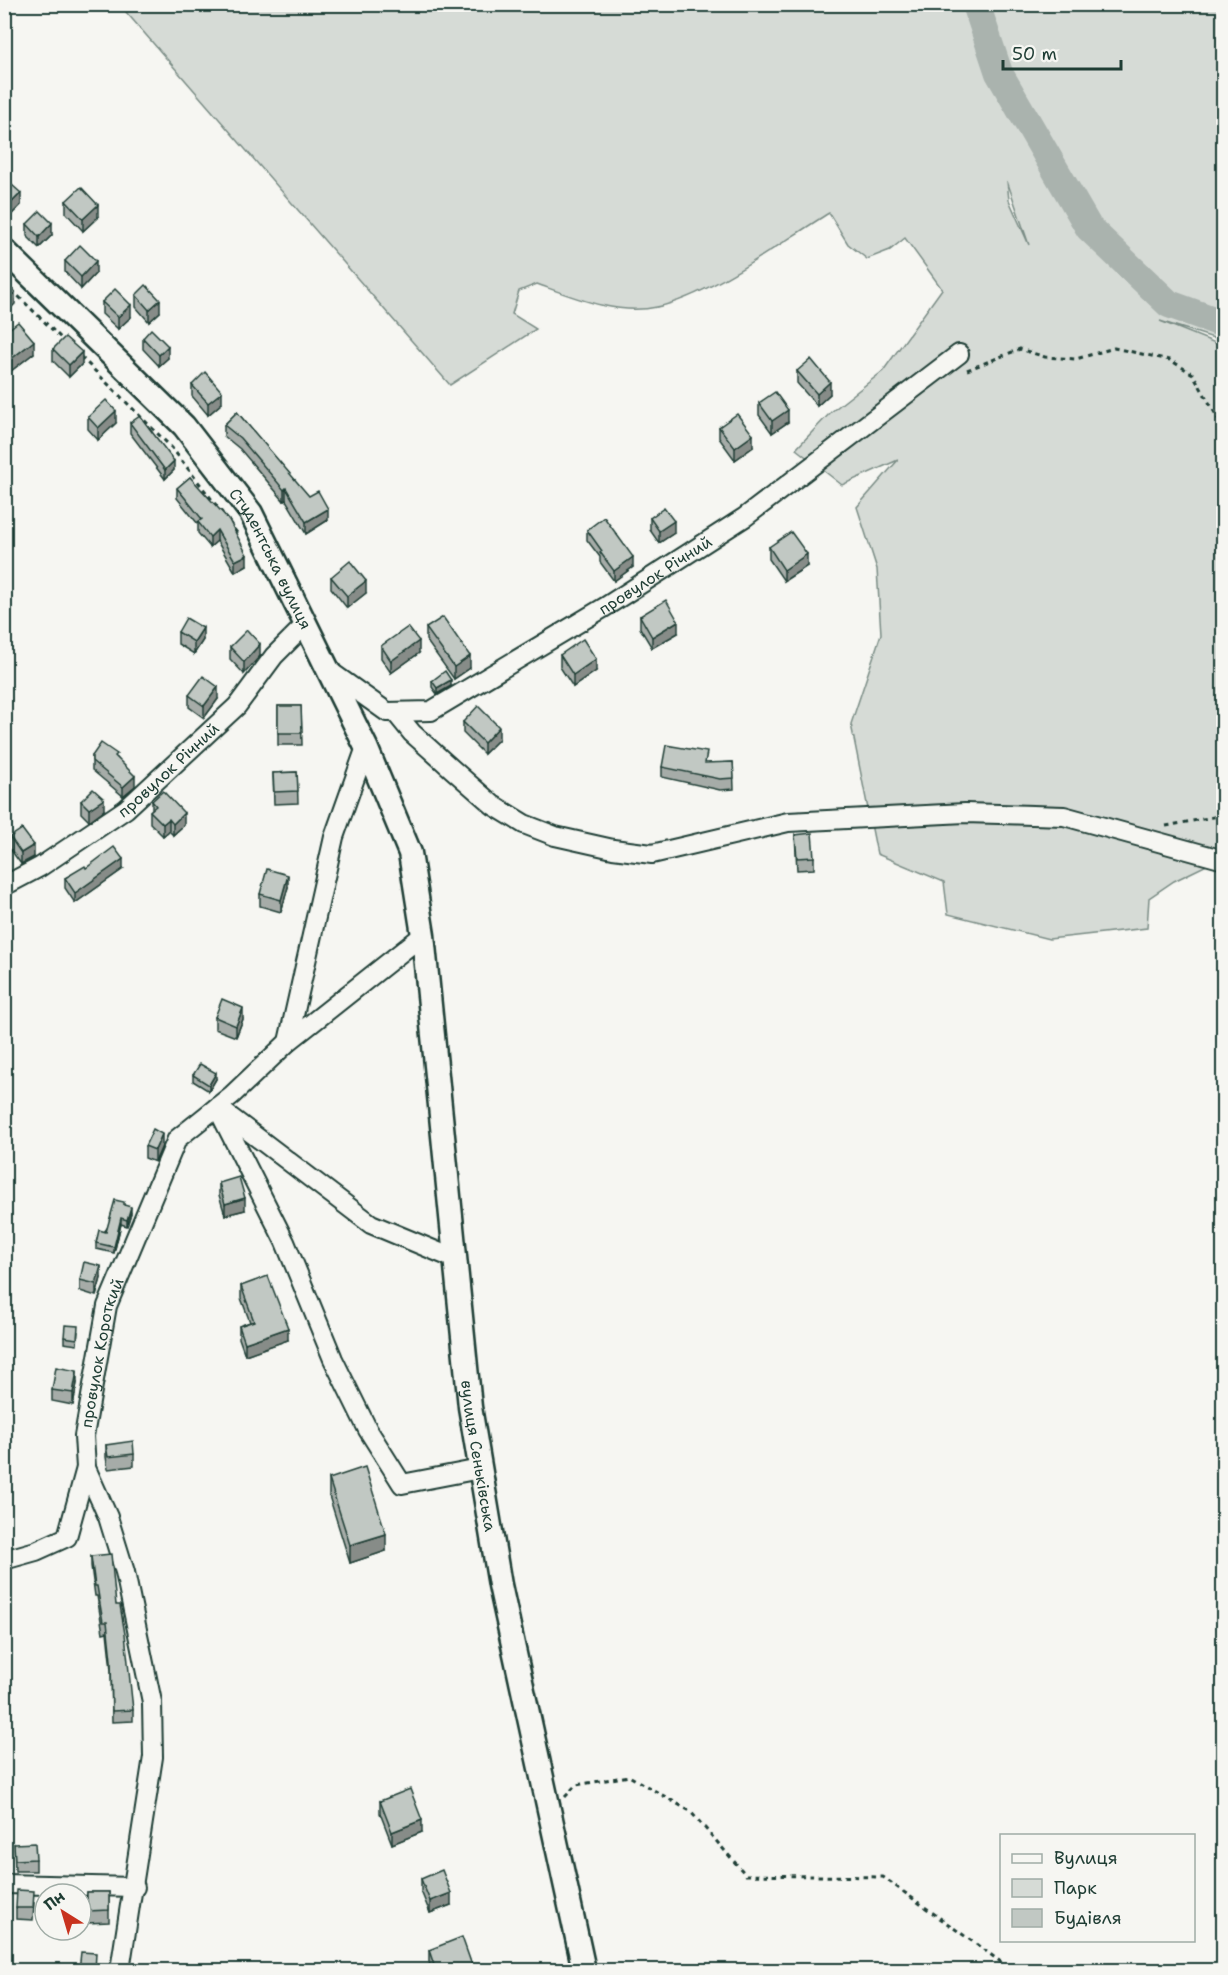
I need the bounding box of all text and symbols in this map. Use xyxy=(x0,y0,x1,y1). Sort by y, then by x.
scale bar xyxy=(1003,33,1122,71)
text: 50 m xyxy=(1012,42,1057,66)
street label: Студентська вулиця xyxy=(225,483,317,633)
street label: провулок Рiчний xyxy=(595,531,716,619)
street label: провулок Річний xyxy=(114,718,223,822)
street label: провулок Короткий xyxy=(75,1274,128,1429)
street label: вулиця Сенькiвська xyxy=(457,1379,501,1533)
legend xyxy=(1000,1834,1195,1942)
text: Вулиця xyxy=(1054,1846,1118,1870)
text: Парк xyxy=(1054,1876,1097,1900)
north arrow xyxy=(33,1882,93,1942)
text: Пн xyxy=(40,1886,69,1915)
text: Будівля xyxy=(1054,1906,1122,1930)

